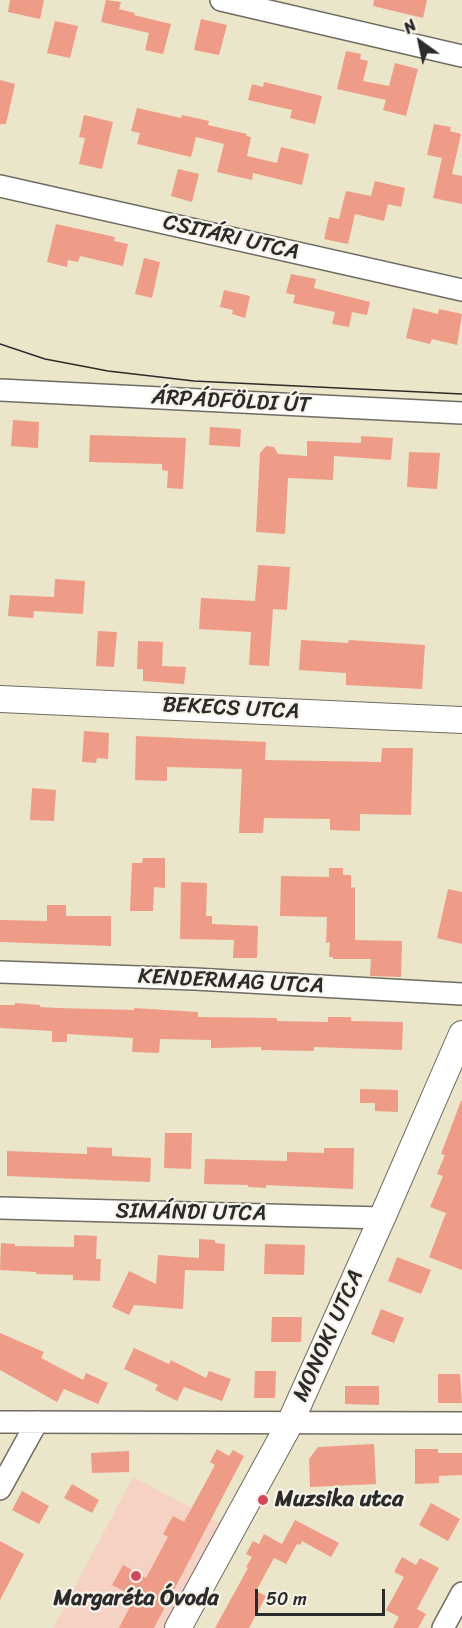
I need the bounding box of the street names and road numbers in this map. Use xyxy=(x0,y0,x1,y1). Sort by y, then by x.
street label: CSITÁRI UTCA xyxy=(161,210,301,266)
street label: ÁRPÁDFÖLDI ÚT xyxy=(151,385,311,419)
street label: BEKECS UTCA xyxy=(162,692,300,726)
street label: KENDERMAG UTCA xyxy=(137,964,325,1000)
street label: SIMÁNDI UTCA xyxy=(115,1198,267,1228)
street label: MONOKI UTCA xyxy=(288,1266,370,1406)

